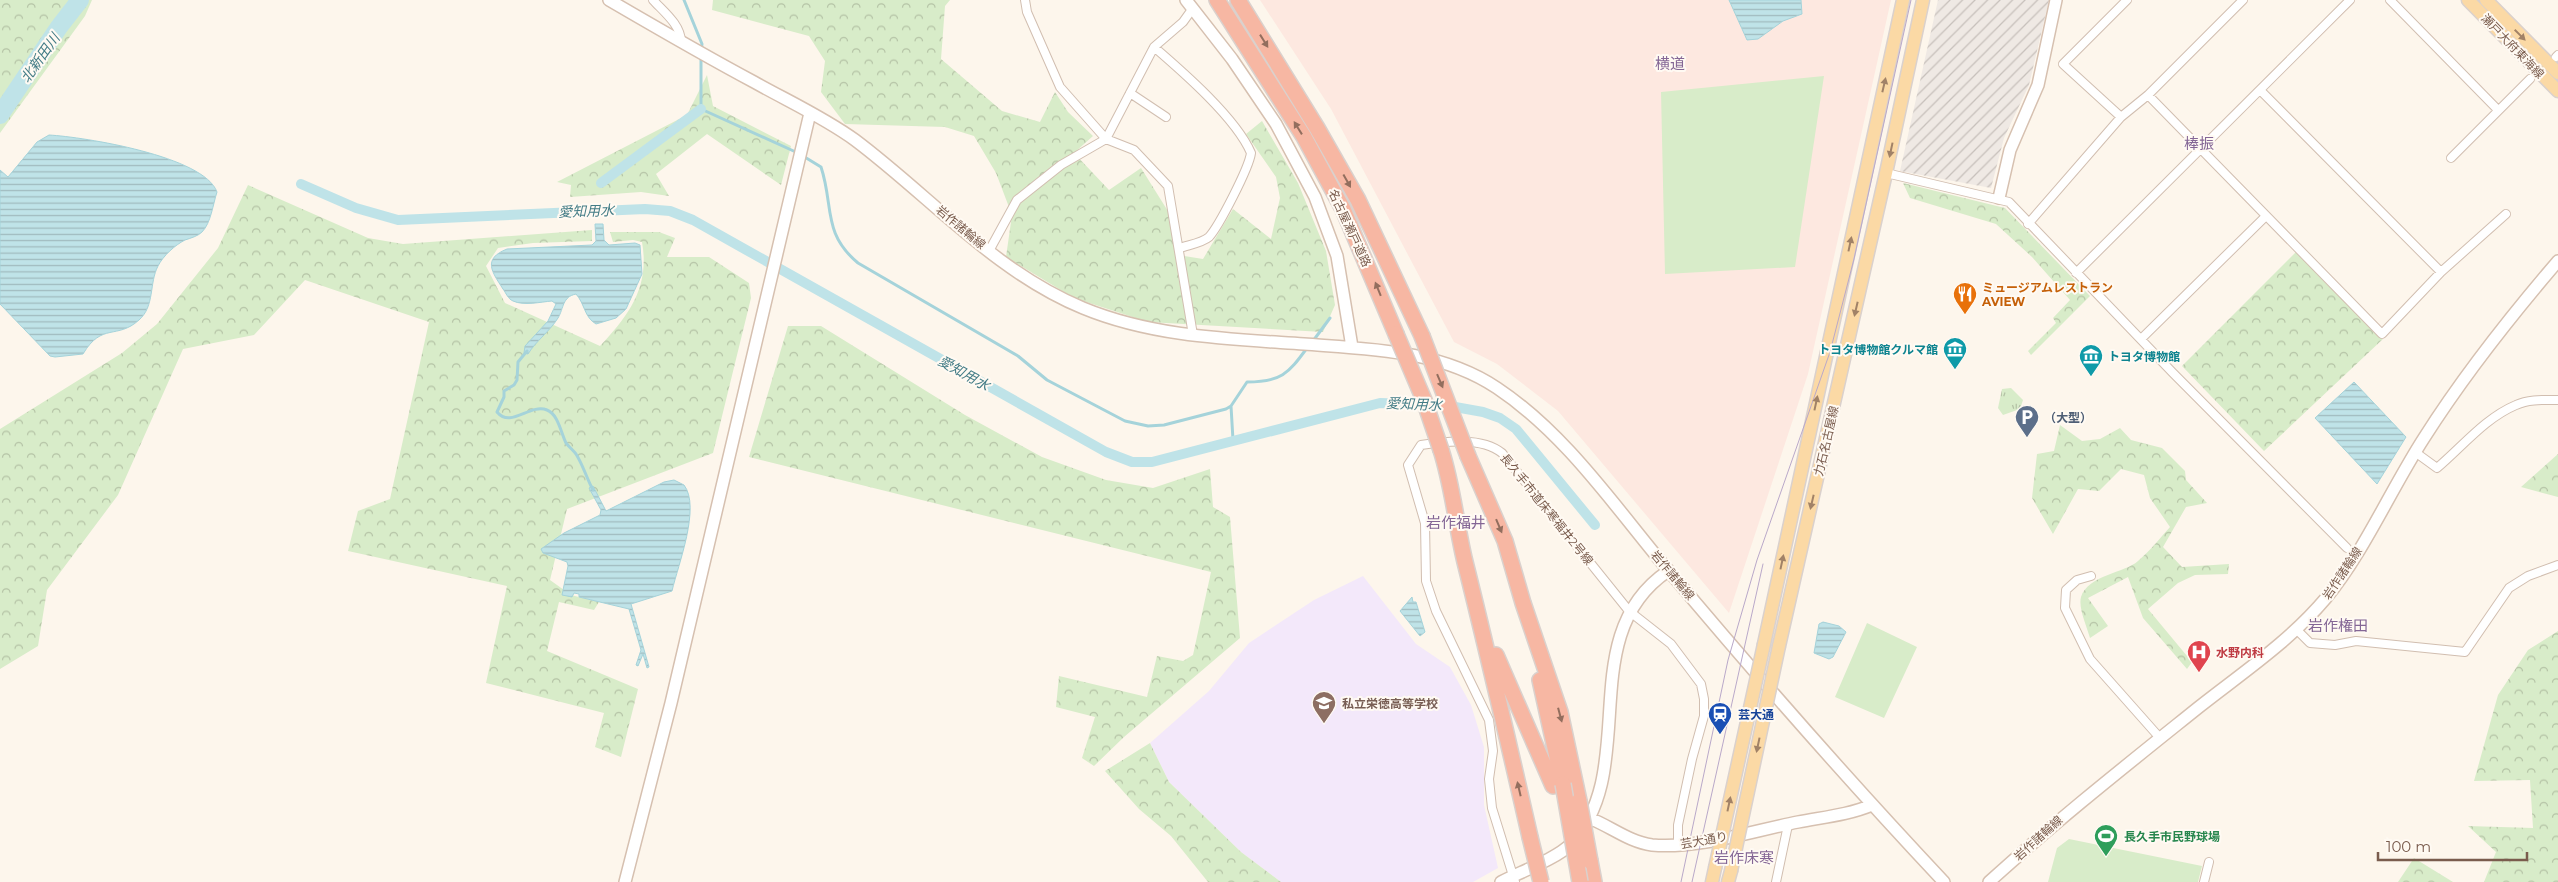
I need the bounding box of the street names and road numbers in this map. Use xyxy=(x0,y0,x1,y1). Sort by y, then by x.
street label: 瀬戸大府東海線 xyxy=(2478,11,2548,81)
street label: 名古屋瀬戸道路 xyxy=(1325,187,1375,269)
street label: 岩作諸輪線 xyxy=(933,202,989,252)
street label: 力石名古屋線 xyxy=(1811,404,1841,478)
street label: 長久手市道床寒福井2号線 xyxy=(1497,450,1597,568)
street label: 岩作諸輪線 xyxy=(2319,544,2365,602)
street label: 岩作諸輪線 xyxy=(1648,547,1698,603)
street label: 岩作諸輪線 xyxy=(2011,812,2065,864)
street label: 芸大通り xyxy=(1679,828,1729,852)

